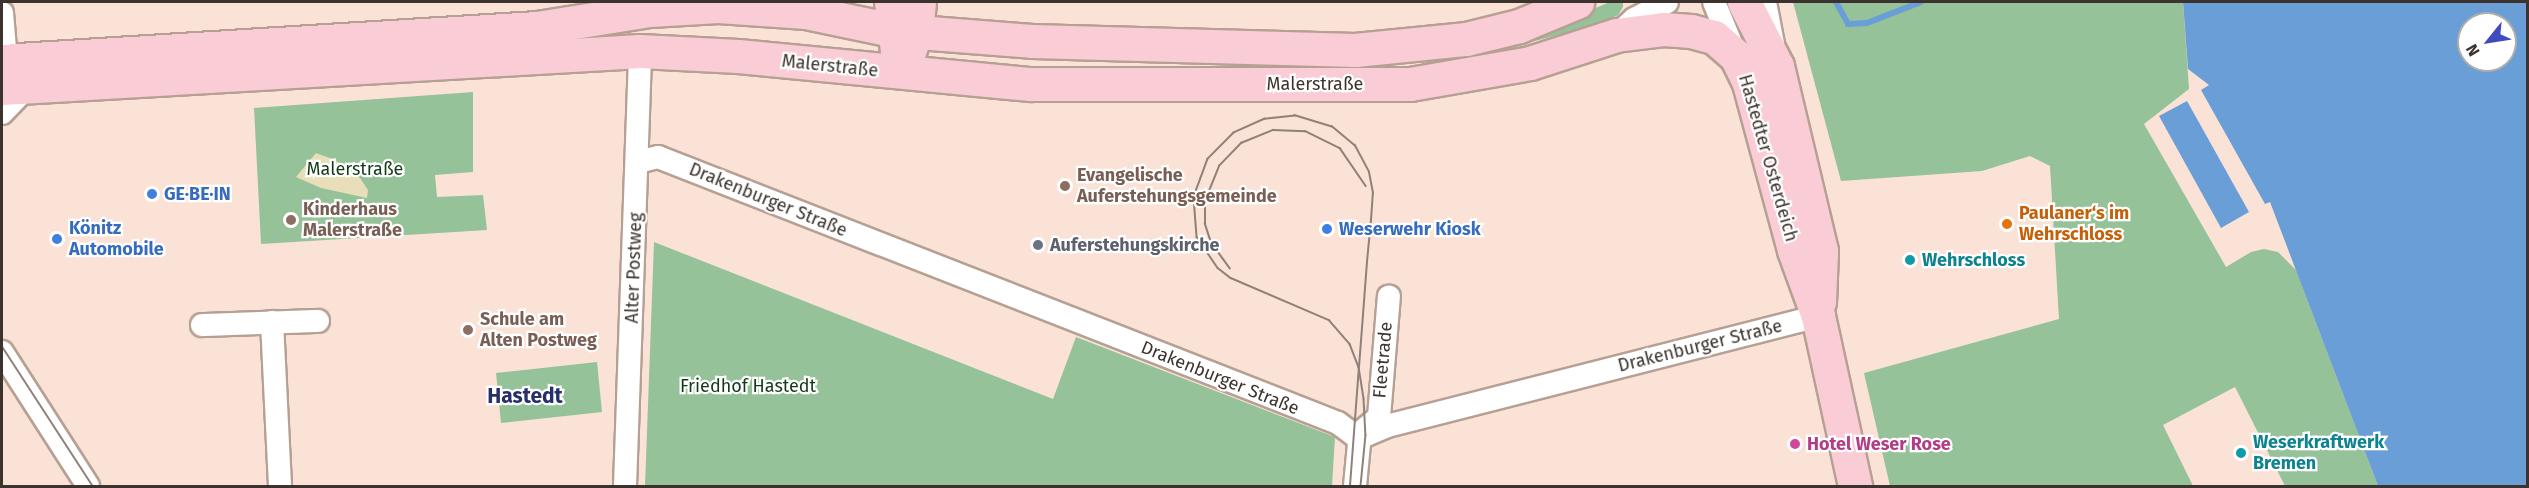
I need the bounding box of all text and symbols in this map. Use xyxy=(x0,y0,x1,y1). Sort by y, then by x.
north arrow xyxy=(2457,12,2517,72)
text: N xyxy=(2462,41,2484,60)
street label: Malerstraße xyxy=(781,50,879,82)
street label: Hastedter Osterdeich xyxy=(1734,72,1802,244)
street label: Malerstraße xyxy=(1267,73,1363,95)
park label: Malerstraße xyxy=(307,158,403,180)
street label: Drakenburger Straße xyxy=(686,158,850,242)
place label: Evangelische Auferstehungsgemeinde xyxy=(1077,165,1277,207)
marker: Evangelische Auferstehungsgemeinde xyxy=(1058,179,1072,193)
place label: GE·BE·IN xyxy=(164,183,231,205)
marker: GE·BE·IN xyxy=(145,187,159,201)
place label: Kinderhaus Malerstraße xyxy=(303,199,402,242)
place label: Paulaner‘s im Wehrschloss xyxy=(2019,203,2129,246)
street label: Alter Postweg xyxy=(621,212,647,324)
marker: Kinderhaus Malerstraße xyxy=(284,213,298,227)
marker: Paulaner‘s im Wehrschloss xyxy=(2000,217,2014,231)
place label: Könitz Automobile xyxy=(69,218,164,260)
place label: Weserwehr Kiosk xyxy=(1339,218,1481,240)
marker: Weserwehr Kiosk xyxy=(1320,222,1334,236)
marker: Könitz Automobile xyxy=(50,232,64,246)
place label: Auferstehungskirche xyxy=(1050,234,1219,256)
marker: Auferstehungskirche xyxy=(1031,238,1045,252)
place label: Wehrschloss xyxy=(1922,249,2025,271)
marker: Wehrschloss xyxy=(1903,253,1917,267)
place label: Schule am Alten Postweg xyxy=(480,309,597,352)
street label: Drakenburger Straße xyxy=(1616,315,1784,377)
street label: Fleetrade xyxy=(1369,321,1397,399)
marker: Schule am Alten Postweg xyxy=(461,323,475,337)
street label: Drakenburger Straße xyxy=(1138,336,1302,420)
park label: Friedhof Hastedt xyxy=(680,375,816,397)
district label: Hastedt xyxy=(487,383,563,409)
place label: Weserkraftwerk Bremen xyxy=(2253,432,2384,474)
place label: Hotel Weser Rose xyxy=(1807,433,1951,455)
marker: Hotel Weser Rose xyxy=(1788,437,1802,451)
marker: Weserkraftwerk Bremen xyxy=(2234,446,2248,460)

